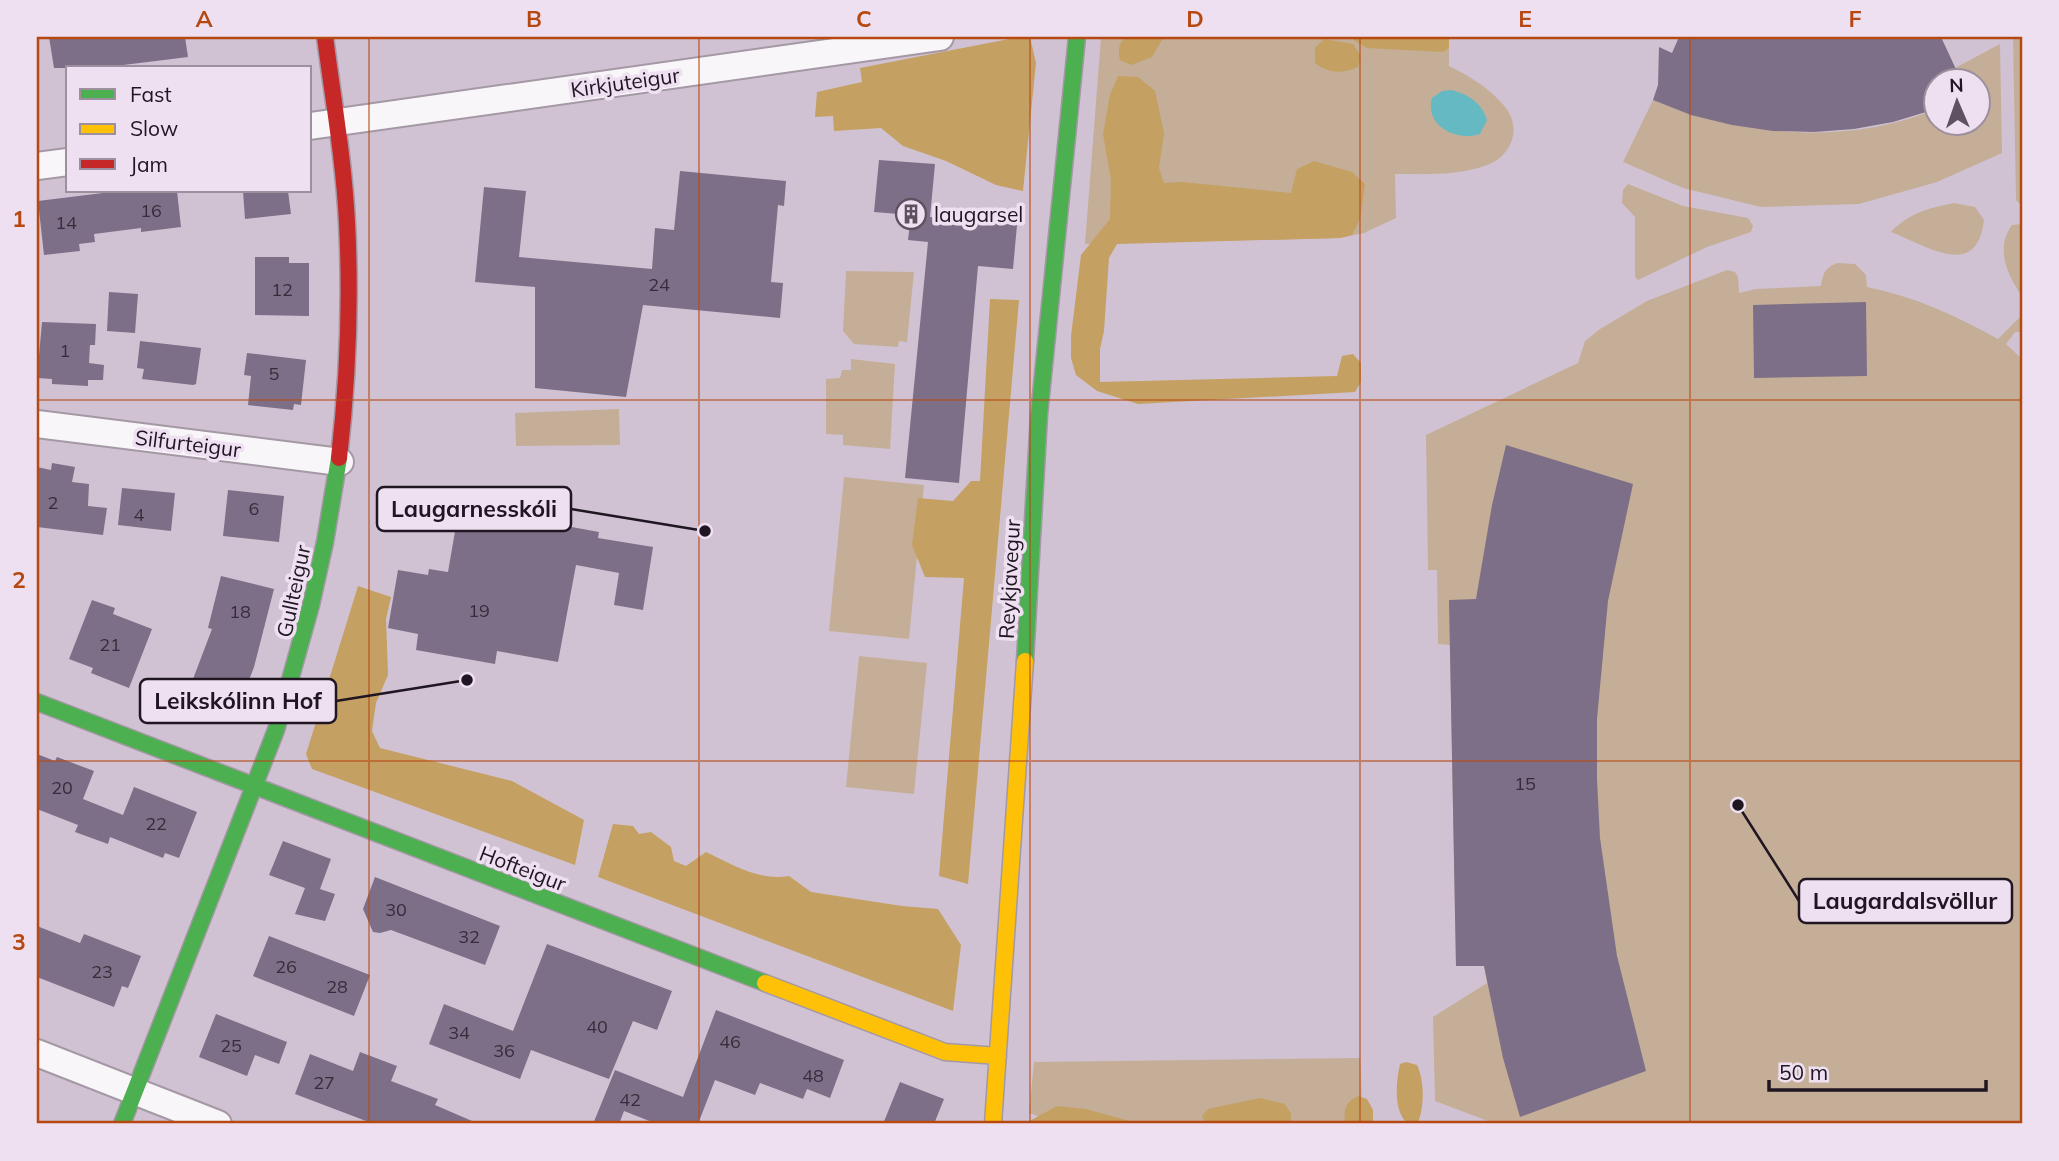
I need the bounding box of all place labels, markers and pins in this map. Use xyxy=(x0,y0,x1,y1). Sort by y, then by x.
building icon: laugarsel xyxy=(894,197,928,231)
place label: laugarsel xyxy=(934,201,1023,227)
callout: Laugarnesskóli xyxy=(377,487,571,531)
callout: Leikskólinn Hof xyxy=(140,679,336,723)
callout: Laugardalsvöllur xyxy=(1799,879,2012,923)

